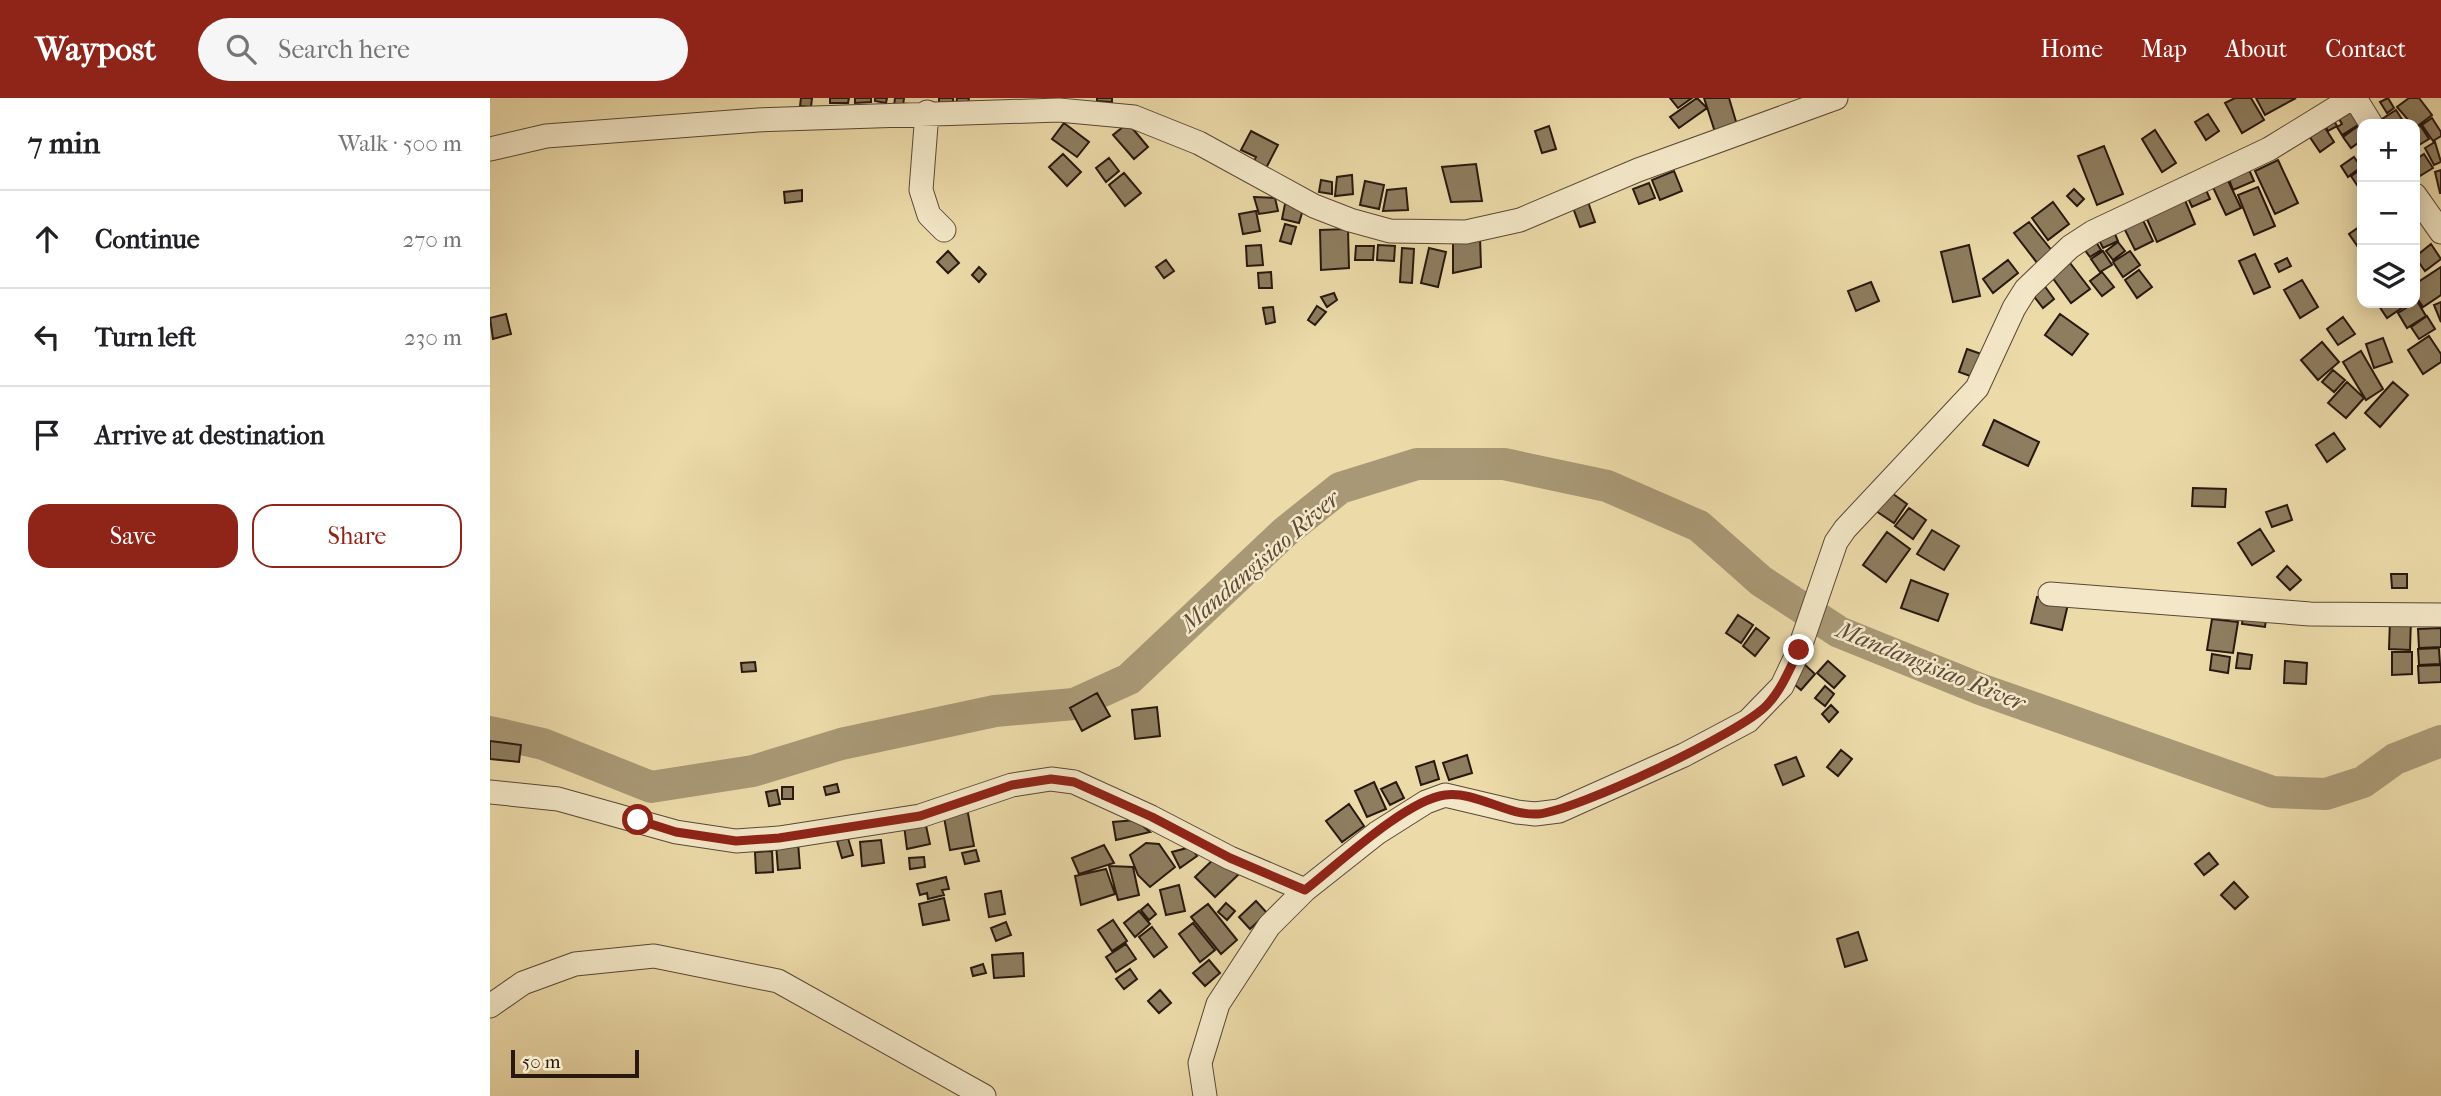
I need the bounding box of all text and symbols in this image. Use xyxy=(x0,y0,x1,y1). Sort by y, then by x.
search box xyxy=(198,18,688,81)
text: Waypost xyxy=(35,30,156,69)
icon: search xyxy=(222,30,260,68)
text: Search here xyxy=(278,34,410,65)
text: Home xyxy=(2041,35,2103,63)
text: Map xyxy=(2141,35,2187,63)
text: About xyxy=(2225,35,2287,63)
text: Contact xyxy=(2325,35,2406,63)
map controls xyxy=(2357,119,2420,308)
button: + xyxy=(2357,119,2420,182)
text: 7 min xyxy=(28,126,100,161)
text: Walk · 500 m xyxy=(338,130,462,157)
button: − xyxy=(2357,182,2420,245)
icon: ahead xyxy=(28,220,66,258)
text: Continue xyxy=(95,224,200,255)
text: 270 m xyxy=(402,226,462,253)
button: layers xyxy=(2357,245,2420,308)
icon: left xyxy=(28,318,66,356)
text: Turn left xyxy=(95,322,196,353)
text: 230 m xyxy=(404,324,462,351)
icon: arrive xyxy=(28,416,66,454)
text: Arrive at destination xyxy=(95,420,325,451)
water label: Mandangisiao River xyxy=(1174,483,1347,639)
button: Save xyxy=(28,504,238,568)
button: Share xyxy=(252,504,462,568)
water label: Mandangisiao River xyxy=(1831,615,2031,717)
route end xyxy=(1783,634,1814,665)
route start xyxy=(622,804,653,835)
scale bar xyxy=(511,1047,639,1079)
text: 50 m xyxy=(522,1051,561,1073)

